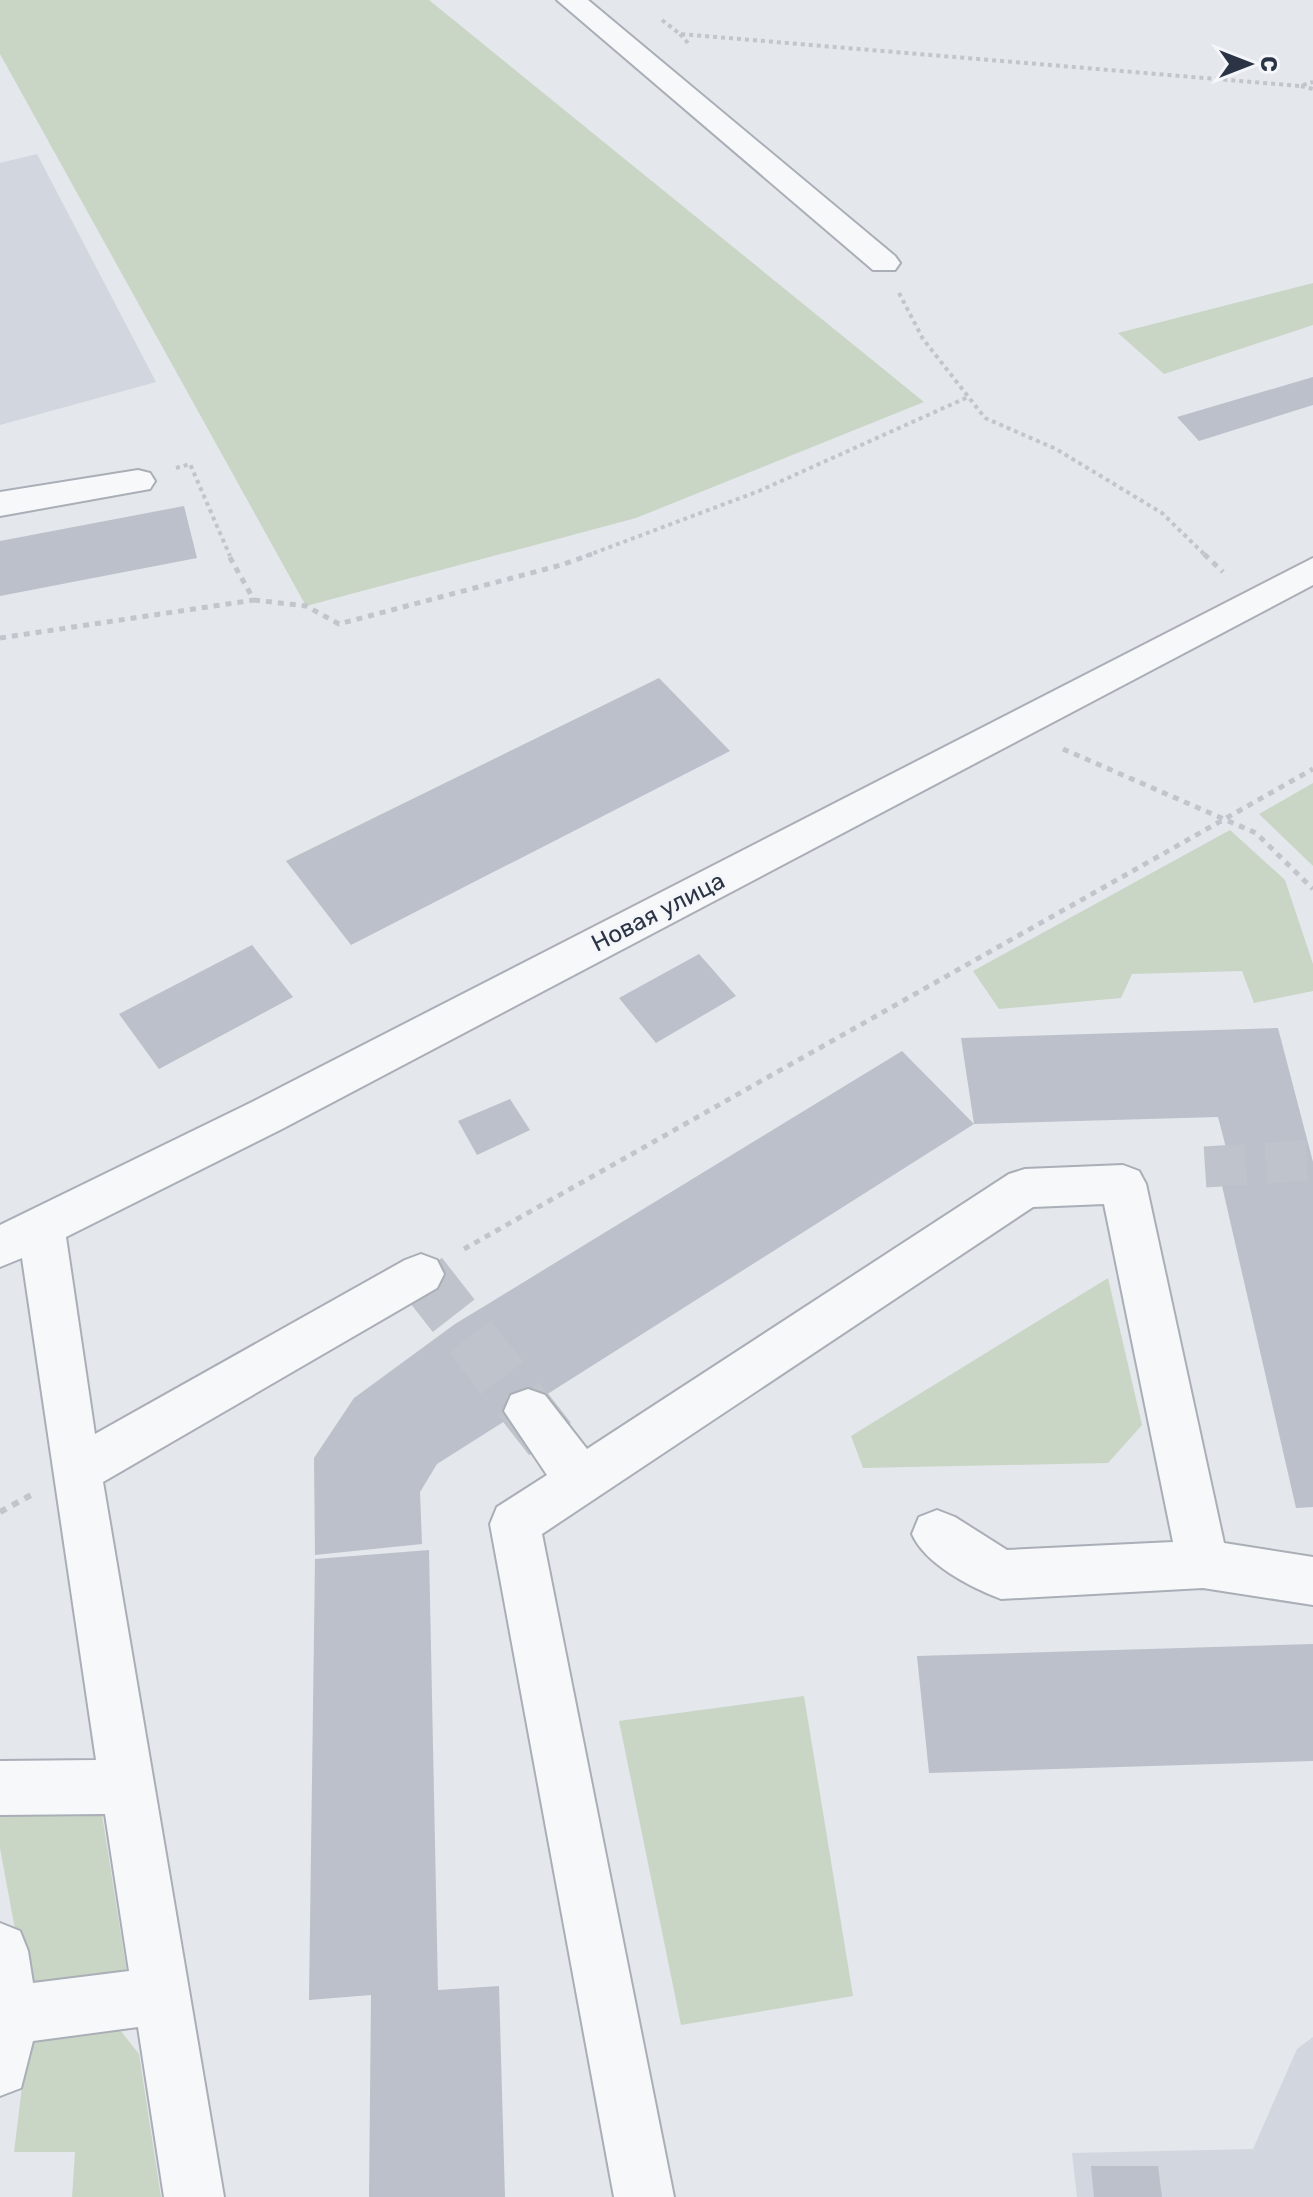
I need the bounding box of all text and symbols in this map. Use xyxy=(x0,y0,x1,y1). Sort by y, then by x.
north arrow xyxy=(1209,24,1289,104)
text: С xyxy=(1255,56,1282,72)
street label: Новая улица xyxy=(587,866,729,958)

